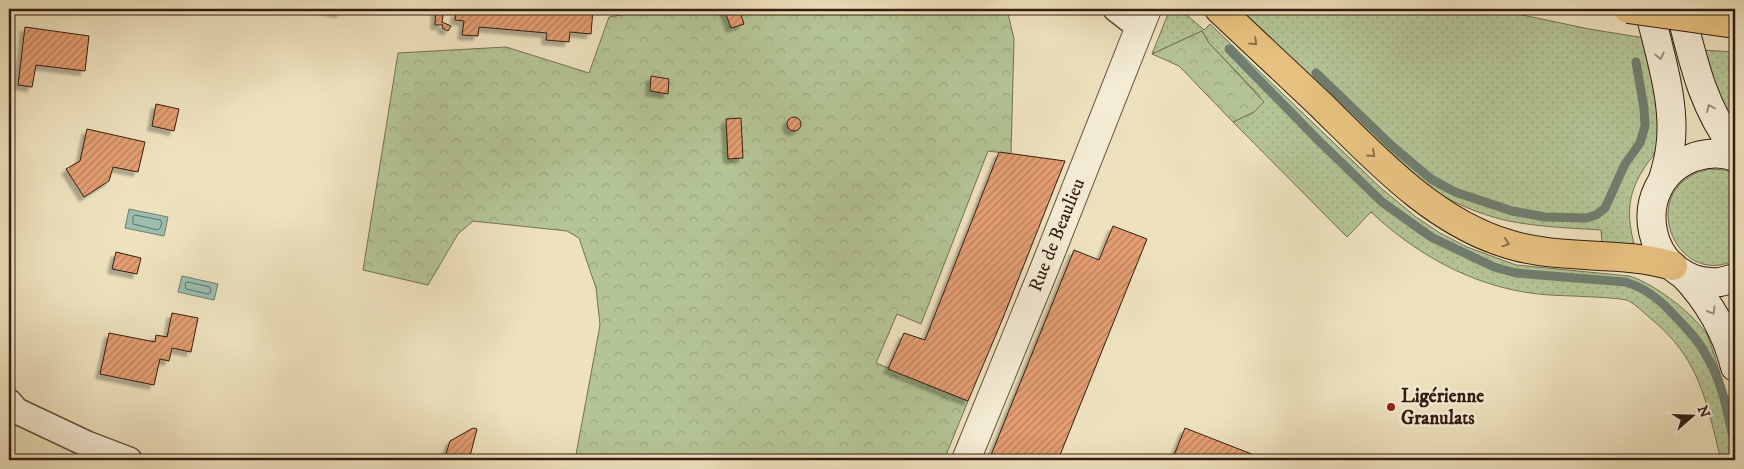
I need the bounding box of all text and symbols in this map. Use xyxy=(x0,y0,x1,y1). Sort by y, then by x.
one-way arrow xyxy=(1249,36,1258,45)
one-way arrow xyxy=(1654,52,1665,61)
one-way arrow xyxy=(1705,104,1716,113)
one-way arrow xyxy=(1366,149,1375,158)
street label: Rue de Beaulieu xyxy=(1024,175,1090,295)
one-way arrow xyxy=(1501,238,1509,248)
one-way arrow xyxy=(1706,305,1716,314)
place label: Ligérienne Granulats xyxy=(1401,385,1484,430)
north arrow xyxy=(1666,392,1716,442)
marker: Ligérienne Granulats xyxy=(1385,401,1397,413)
text: N xyxy=(1693,403,1714,421)

